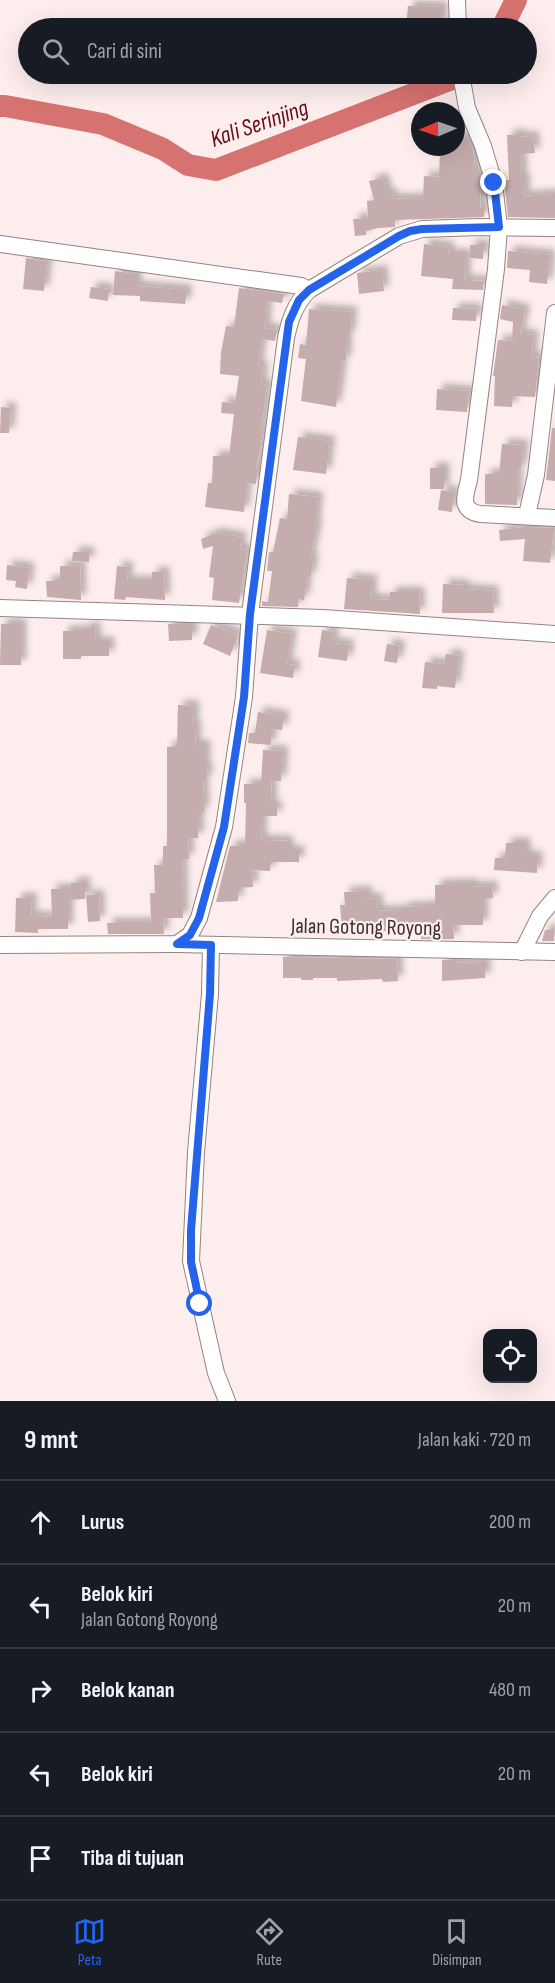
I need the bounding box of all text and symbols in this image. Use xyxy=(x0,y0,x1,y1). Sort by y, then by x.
search box xyxy=(18,18,537,84)
icon: search xyxy=(39,35,72,68)
text: Cari di sini xyxy=(87,38,162,65)
water label: Kali Serinjing xyxy=(206,93,312,154)
north arrow xyxy=(411,102,465,156)
route end xyxy=(480,169,506,195)
street label: Jalan Gotong Royong xyxy=(290,913,442,942)
route start xyxy=(186,1290,212,1316)
map controls xyxy=(483,1329,537,1383)
button: locate xyxy=(483,1329,537,1383)
text: 9 mnt xyxy=(24,1425,78,1456)
text: Jalan kaki · 720 m xyxy=(418,1428,531,1452)
icon: ahead xyxy=(24,1506,57,1539)
text: Lurus xyxy=(81,1509,124,1536)
text: 200 m xyxy=(489,1510,531,1534)
text: Belok kiri xyxy=(81,1581,153,1608)
icon: left xyxy=(24,1590,57,1623)
text: 20 m xyxy=(498,1594,531,1618)
text: Jalan Gotong Royong xyxy=(81,1608,218,1632)
icon: right xyxy=(24,1674,57,1707)
text: Belok kanan xyxy=(81,1677,174,1704)
text: 480 m xyxy=(489,1678,531,1702)
icon: left xyxy=(24,1758,57,1791)
text: Belok kiri xyxy=(81,1761,153,1788)
text: 20 m xyxy=(498,1762,531,1786)
icon: arrive xyxy=(24,1842,57,1875)
text: Tiba di tujuan xyxy=(81,1845,184,1872)
tab: Peta xyxy=(73,1915,106,1970)
tab: Rute xyxy=(253,1915,286,1970)
tab: Disimpan xyxy=(432,1915,482,1970)

